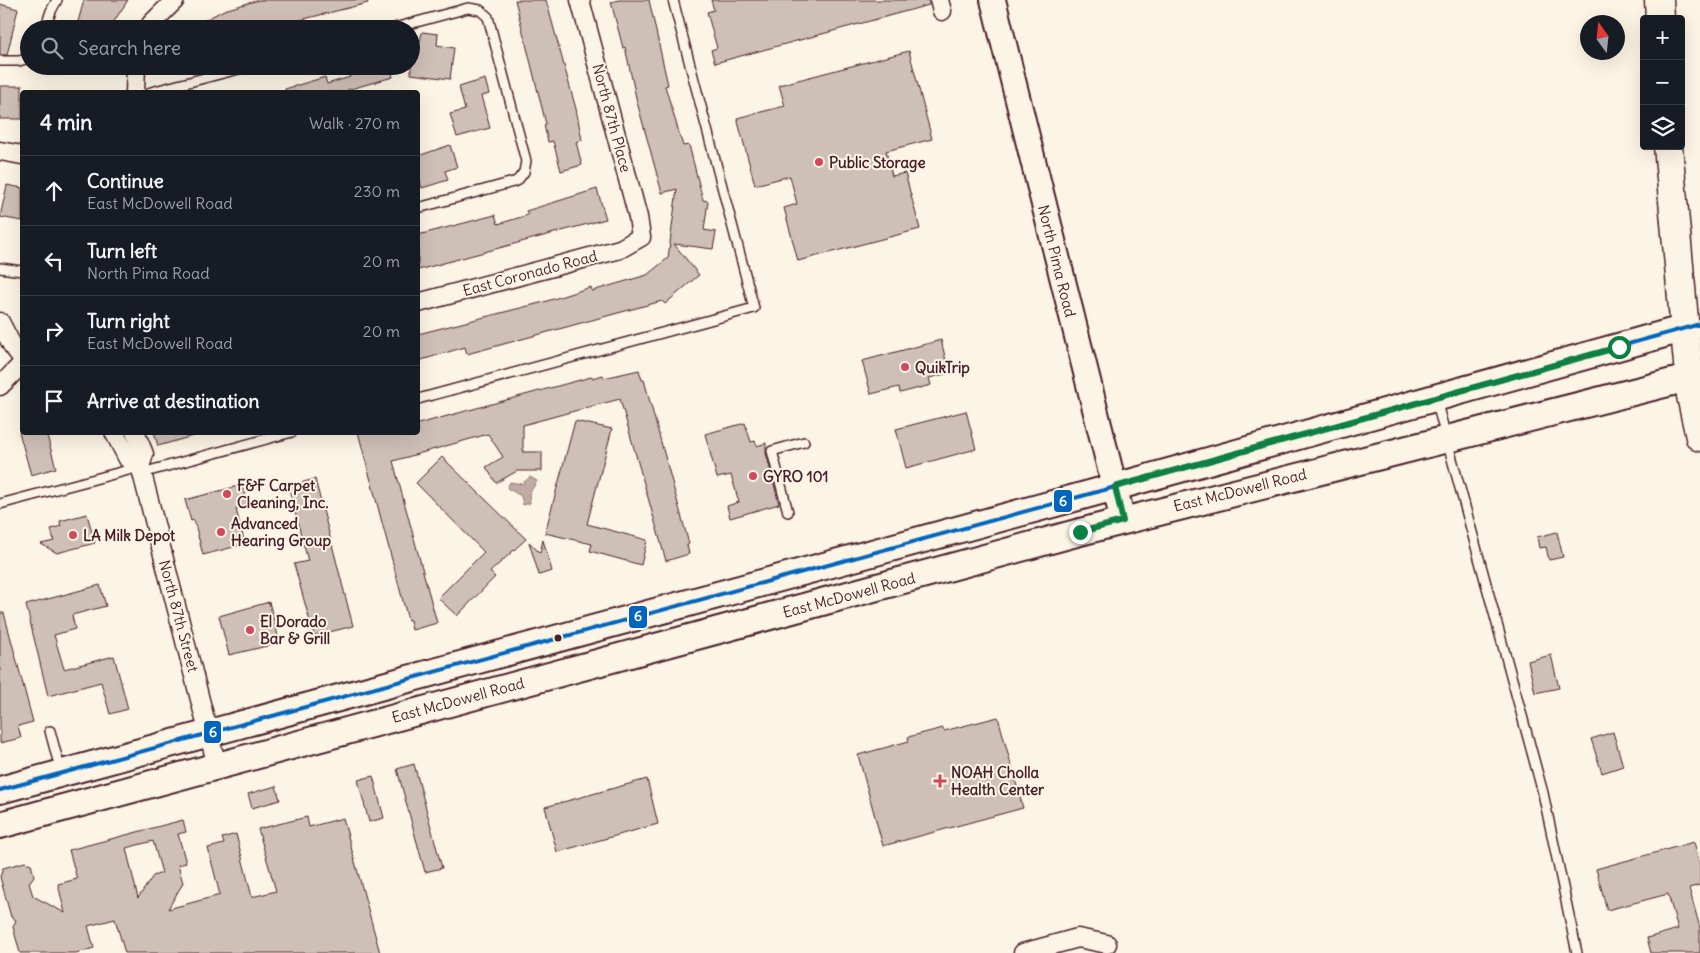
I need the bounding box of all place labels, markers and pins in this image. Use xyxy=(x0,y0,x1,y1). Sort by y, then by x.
place label: Public Storage xyxy=(829,153,925,173)
marker: Public Storage xyxy=(813,156,825,168)
place label: QuikTrip xyxy=(915,358,970,378)
marker: QuikTrip xyxy=(899,361,911,373)
place label: GYRO 101 xyxy=(763,467,829,486)
marker: GYRO 101 xyxy=(747,470,759,482)
place label: F&F Carpet Cleaning, Inc. xyxy=(237,476,329,513)
marker: F&F Carpet Cleaning, Inc. xyxy=(221,488,233,500)
place label: Advanced Hearing Group xyxy=(231,514,331,551)
place label: LA Milk Depot xyxy=(83,526,176,546)
marker: Advanced Hearing Group xyxy=(215,526,227,538)
marker: LA Milk Depot xyxy=(67,529,79,541)
place label: El Dorado Bar & Grill xyxy=(260,612,330,648)
marker: El Dorado Bar & Grill xyxy=(244,624,256,636)
unlabelled marker xyxy=(553,633,563,643)
place label: NOAH Cholla Health Center xyxy=(951,763,1045,799)
marker: NOAH Cholla Health Center xyxy=(933,774,947,788)

